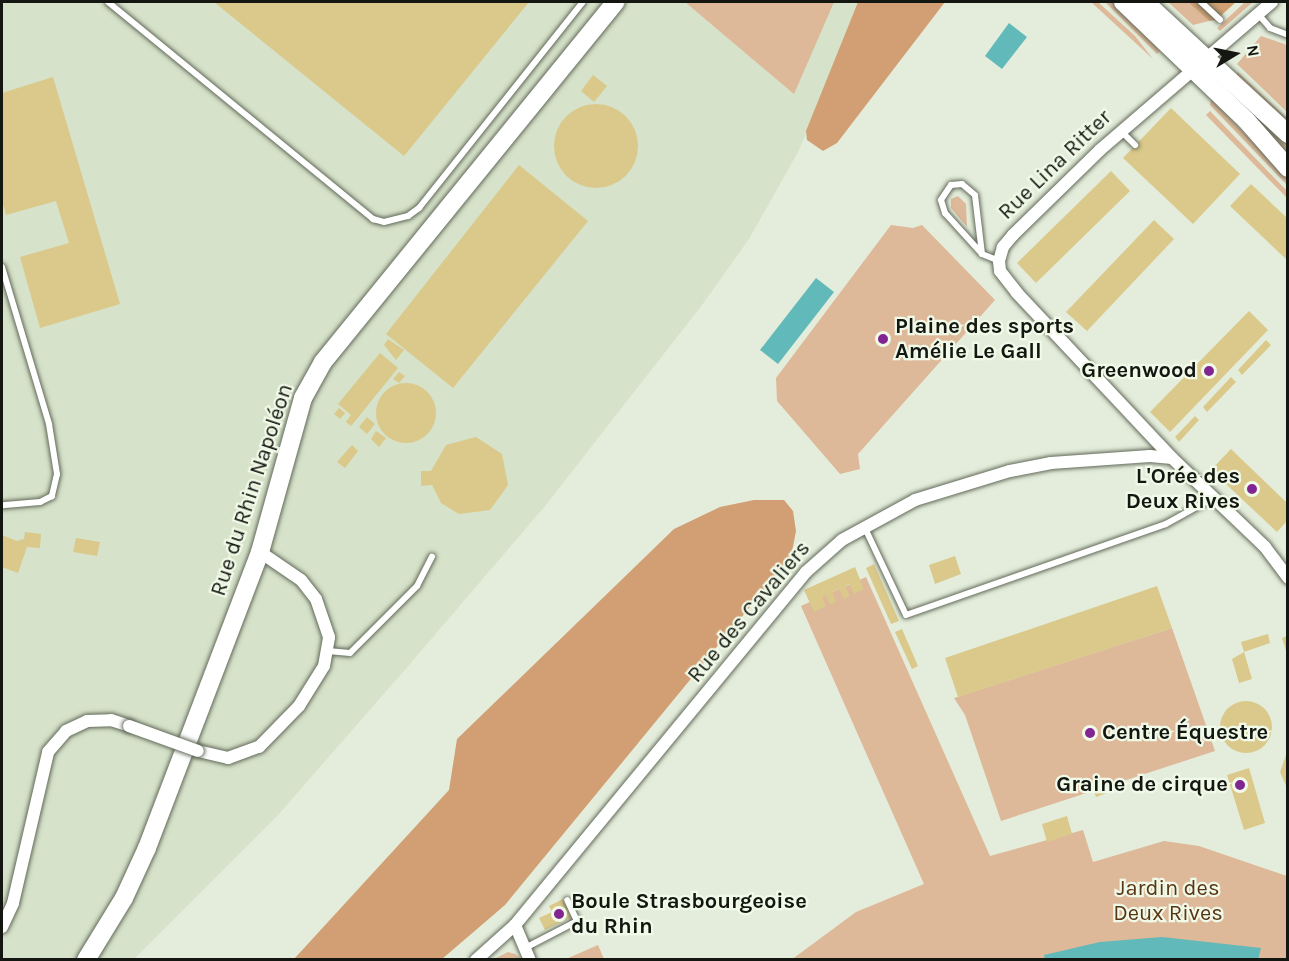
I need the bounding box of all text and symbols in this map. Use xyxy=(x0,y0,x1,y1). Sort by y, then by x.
north arrow xyxy=(1205,24,1265,84)
text: N xyxy=(1243,43,1264,58)
street label: Rue Lina Ritter xyxy=(993,105,1117,225)
place label: Plaine des sports Amélie Le Gall xyxy=(895,313,1074,364)
marker: Plaine des sports Amélie Le Gall xyxy=(876,332,890,346)
place label: Greenwood xyxy=(1081,358,1197,384)
marker: Greenwood xyxy=(1202,364,1216,378)
street label: Rue du Rhin Napoléon xyxy=(205,381,299,599)
place label: L'Orée des Deux Rives xyxy=(1126,463,1240,514)
marker: L'Orée des Deux Rives xyxy=(1245,482,1259,496)
street label: Rue des Cavaliers xyxy=(682,536,816,688)
place label: Centre Équestre xyxy=(1102,720,1268,746)
marker: Centre Équestre xyxy=(1083,726,1097,740)
place label: Graine de cirque xyxy=(1056,772,1228,798)
marker: Graine de cirque xyxy=(1233,778,1247,792)
park label: Jardin des Deux Rives xyxy=(1113,875,1223,926)
place label: Boule Strasbourgeoise du Rhin xyxy=(571,888,807,939)
marker: Boule Strasbourgeoise du Rhin xyxy=(552,907,566,921)

